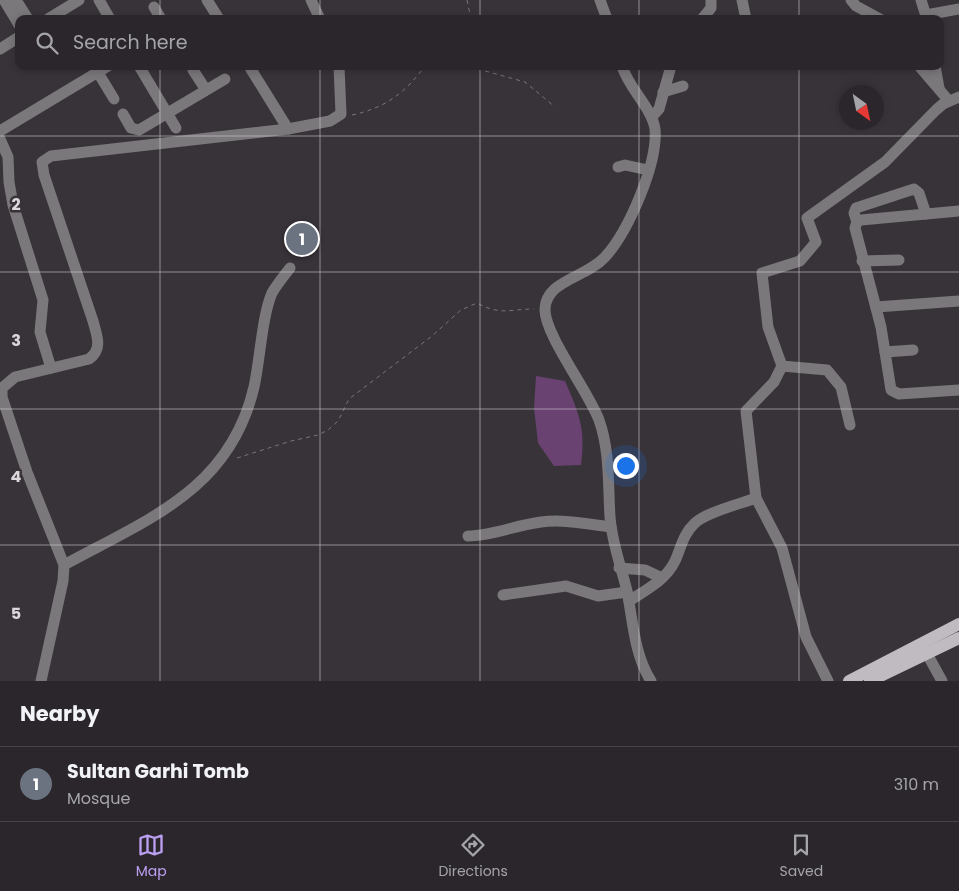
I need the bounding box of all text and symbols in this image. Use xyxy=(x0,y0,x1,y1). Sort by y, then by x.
search box xyxy=(15,15,944,70)
icon: search xyxy=(33,29,61,57)
text: Search here xyxy=(73,29,187,56)
north arrow xyxy=(839,85,884,130)
text: 2 xyxy=(11,193,21,216)
pin: 1 xyxy=(286,220,318,258)
text: 3 xyxy=(11,329,21,352)
your location xyxy=(613,453,639,479)
text: 4 xyxy=(11,465,22,488)
text: 5 xyxy=(11,602,21,625)
text: Nearby xyxy=(20,699,100,728)
text: Sultan Garhi Tomb xyxy=(67,758,249,785)
text: 1 xyxy=(33,773,39,796)
text: 310 m xyxy=(894,773,939,796)
text: Mosque xyxy=(67,787,130,810)
tab: Map xyxy=(136,831,167,882)
tab: Directions xyxy=(438,831,508,882)
tab: Saved xyxy=(779,831,823,882)

